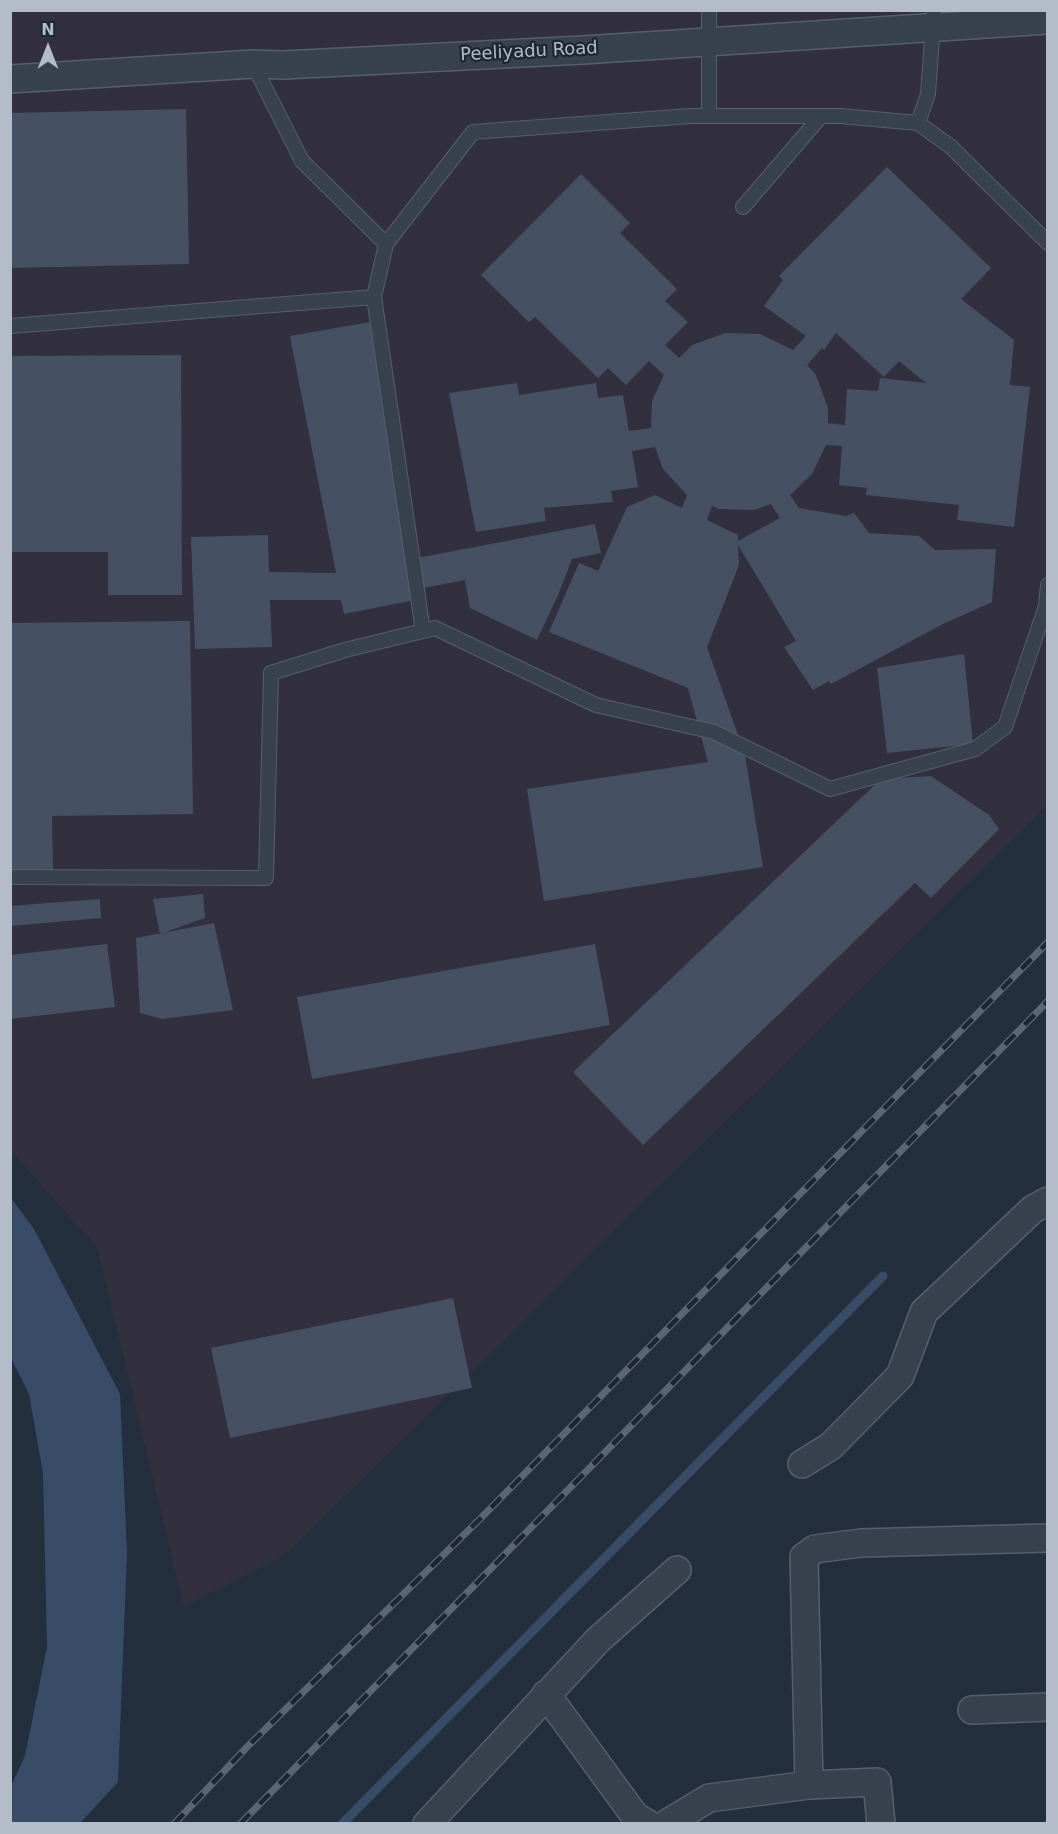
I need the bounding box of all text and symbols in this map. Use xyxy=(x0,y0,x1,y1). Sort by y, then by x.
north arrow xyxy=(18,18,78,78)
text: N xyxy=(41,20,55,39)
street label: Peeliyadu Road xyxy=(460,38,598,66)

